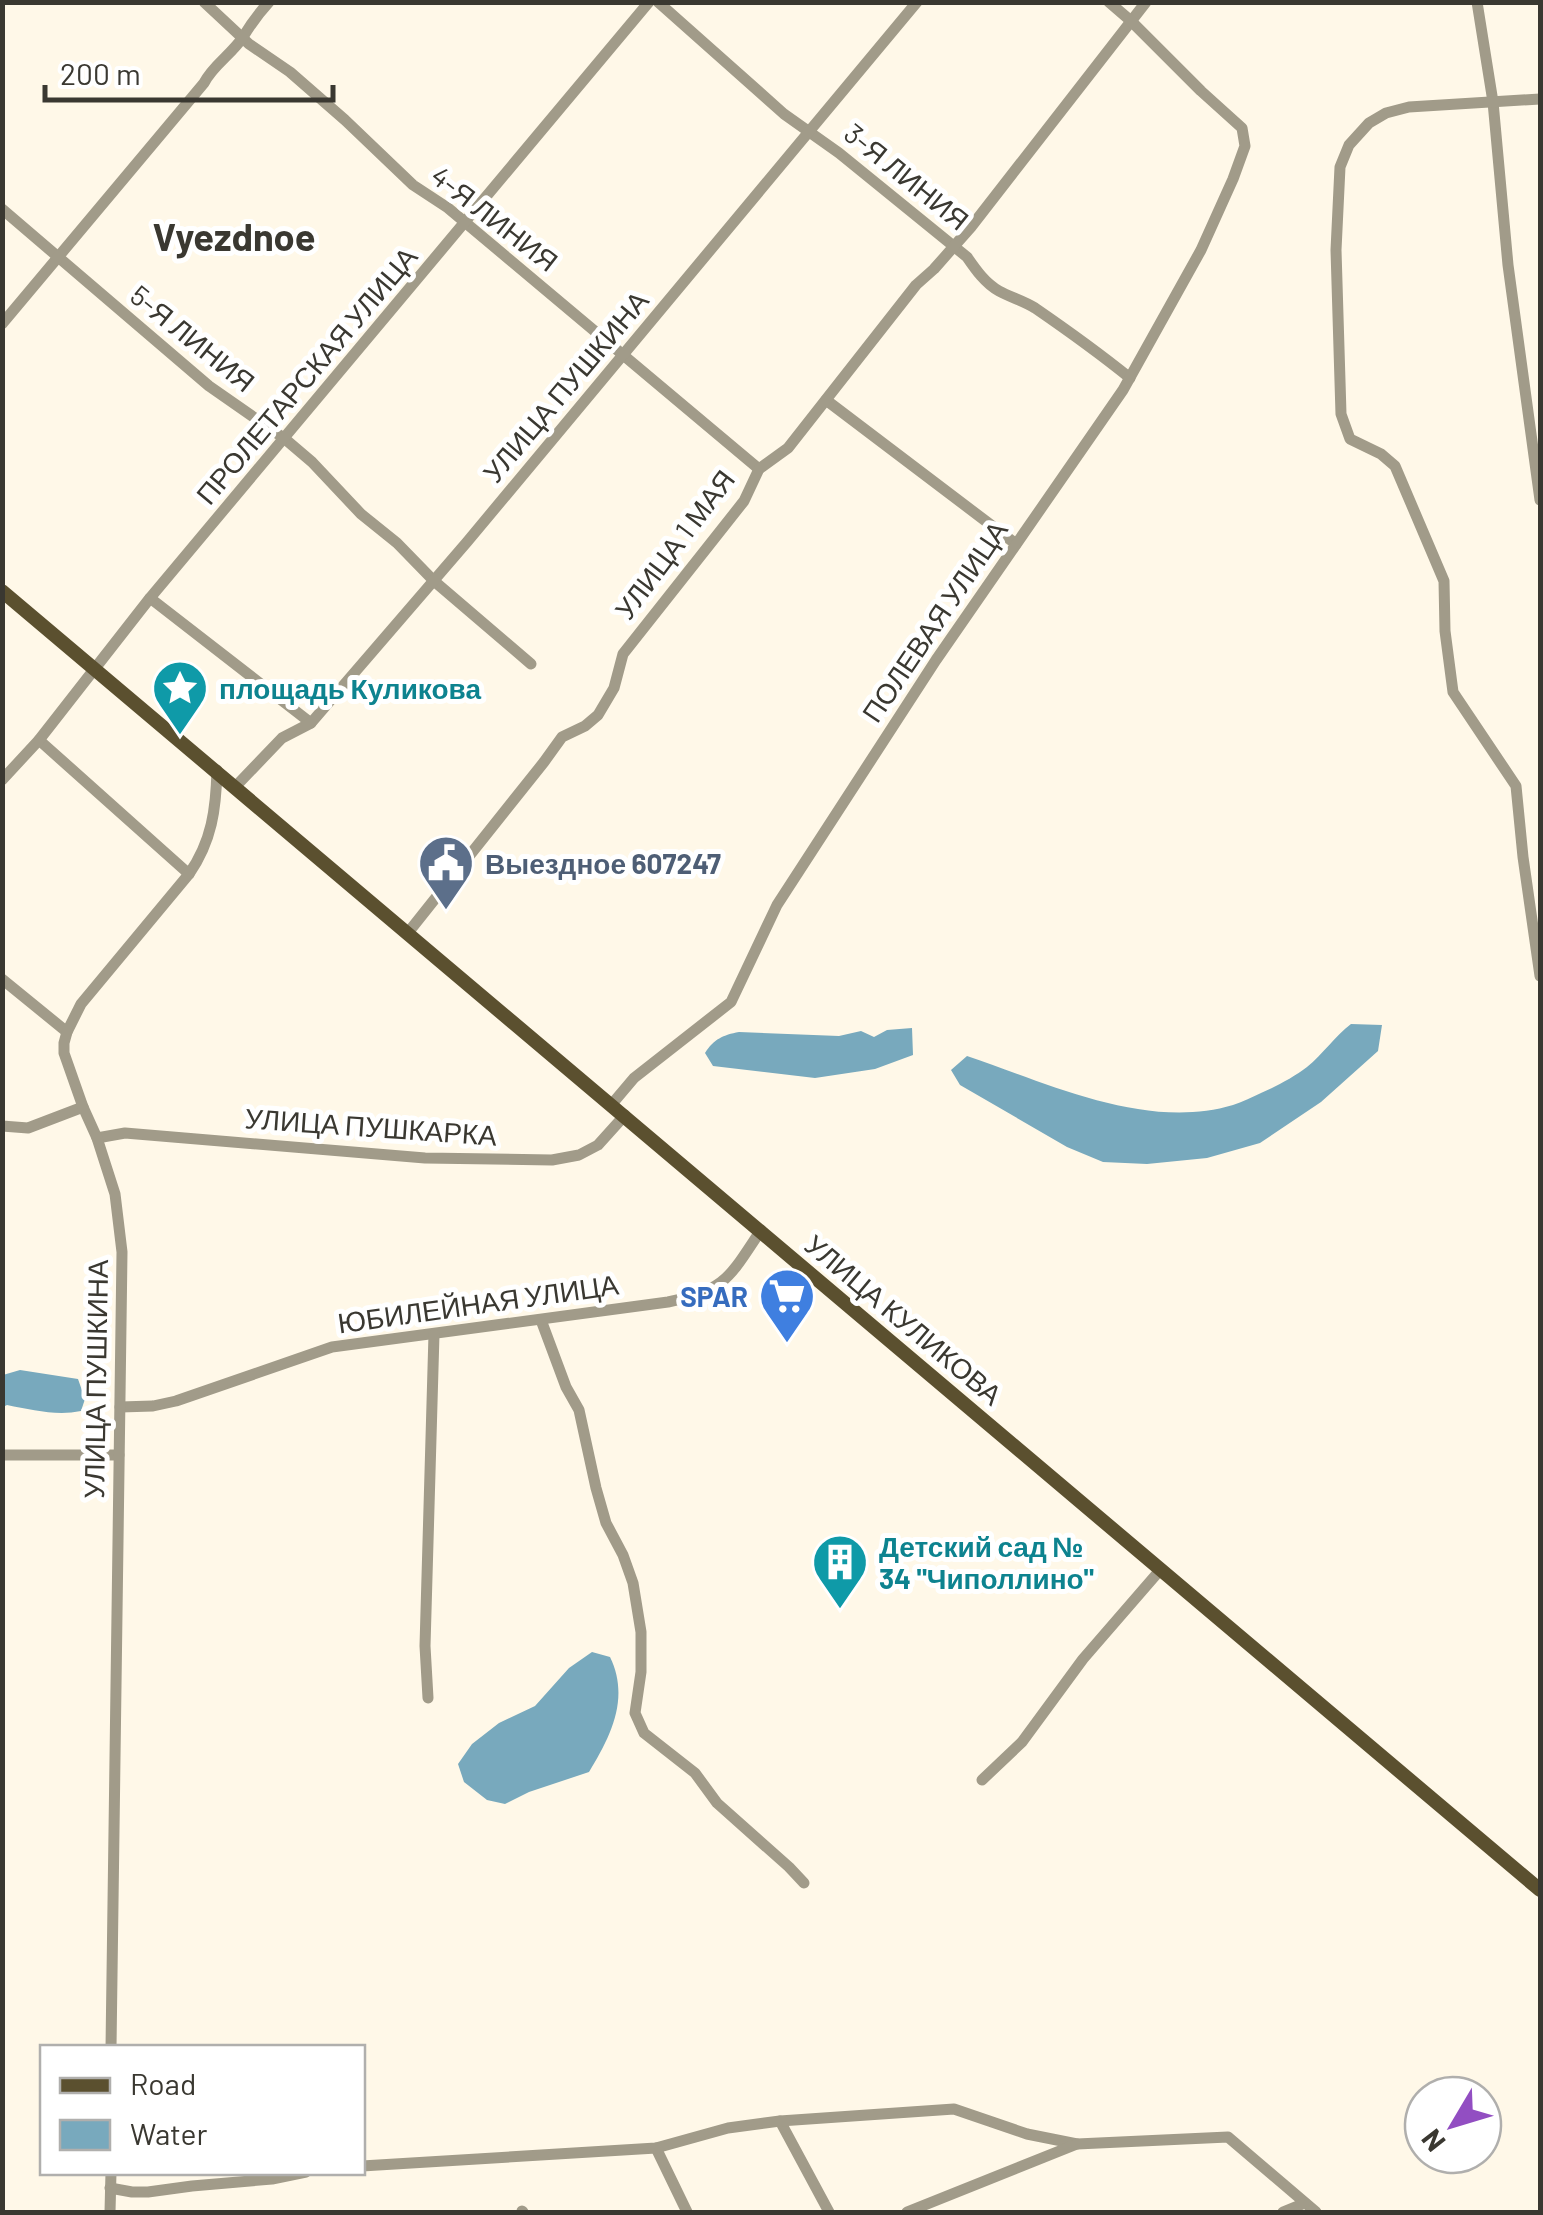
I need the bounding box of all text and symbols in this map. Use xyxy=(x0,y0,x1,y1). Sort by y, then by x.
scale bar xyxy=(45,40,332,102)
text: 200 m xyxy=(60,55,141,91)
street label: 3-Я ЛИНИЯ xyxy=(838,115,976,237)
street label: 4-Я ЛИНИЯ xyxy=(425,158,565,278)
district label: Vyezdnoe xyxy=(152,213,316,259)
street label: ПРОЛЕТАРСКАЯ УЛИЦА xyxy=(188,239,424,511)
street label: 5-Я ЛИНИЯ xyxy=(124,277,262,399)
street label: УЛИЦА ПУШКИНА xyxy=(475,283,655,489)
street label: УЛИЦА 1 МАЯ xyxy=(607,463,741,625)
street label: ПОЛЕВАЯ УЛИЦА xyxy=(854,514,1014,728)
place icon: площадь Куликова xyxy=(150,658,210,737)
place label: площадь Куликова xyxy=(219,671,481,705)
public building icon: Выездное 607247 xyxy=(416,833,476,912)
place label: Выездное 607247 xyxy=(485,846,721,880)
street label: УЛИЦА ПУШКАРКА xyxy=(244,1100,498,1152)
street label: УЛИЦА КУЛИКОВА xyxy=(799,1227,1010,1411)
street label: УЛИЦА ПУШКИНА xyxy=(76,1259,114,1499)
street label: ЮБИЛЕЙНАЯ УЛИЦА xyxy=(335,1266,621,1340)
supermarket icon: SPAR xyxy=(757,1266,817,1345)
place label: SPAR xyxy=(680,1279,748,1313)
place label: Детский сад № 34 "Чиполлино" xyxy=(879,1529,1094,1595)
building icon: Детский сад № 34 "Чиполлино" xyxy=(810,1532,870,1611)
legend xyxy=(40,2045,365,2175)
text: Road xyxy=(130,2065,196,2101)
north arrow xyxy=(1403,2075,1503,2175)
text: Water xyxy=(130,2115,208,2151)
text: N xyxy=(1413,2123,1452,2159)

